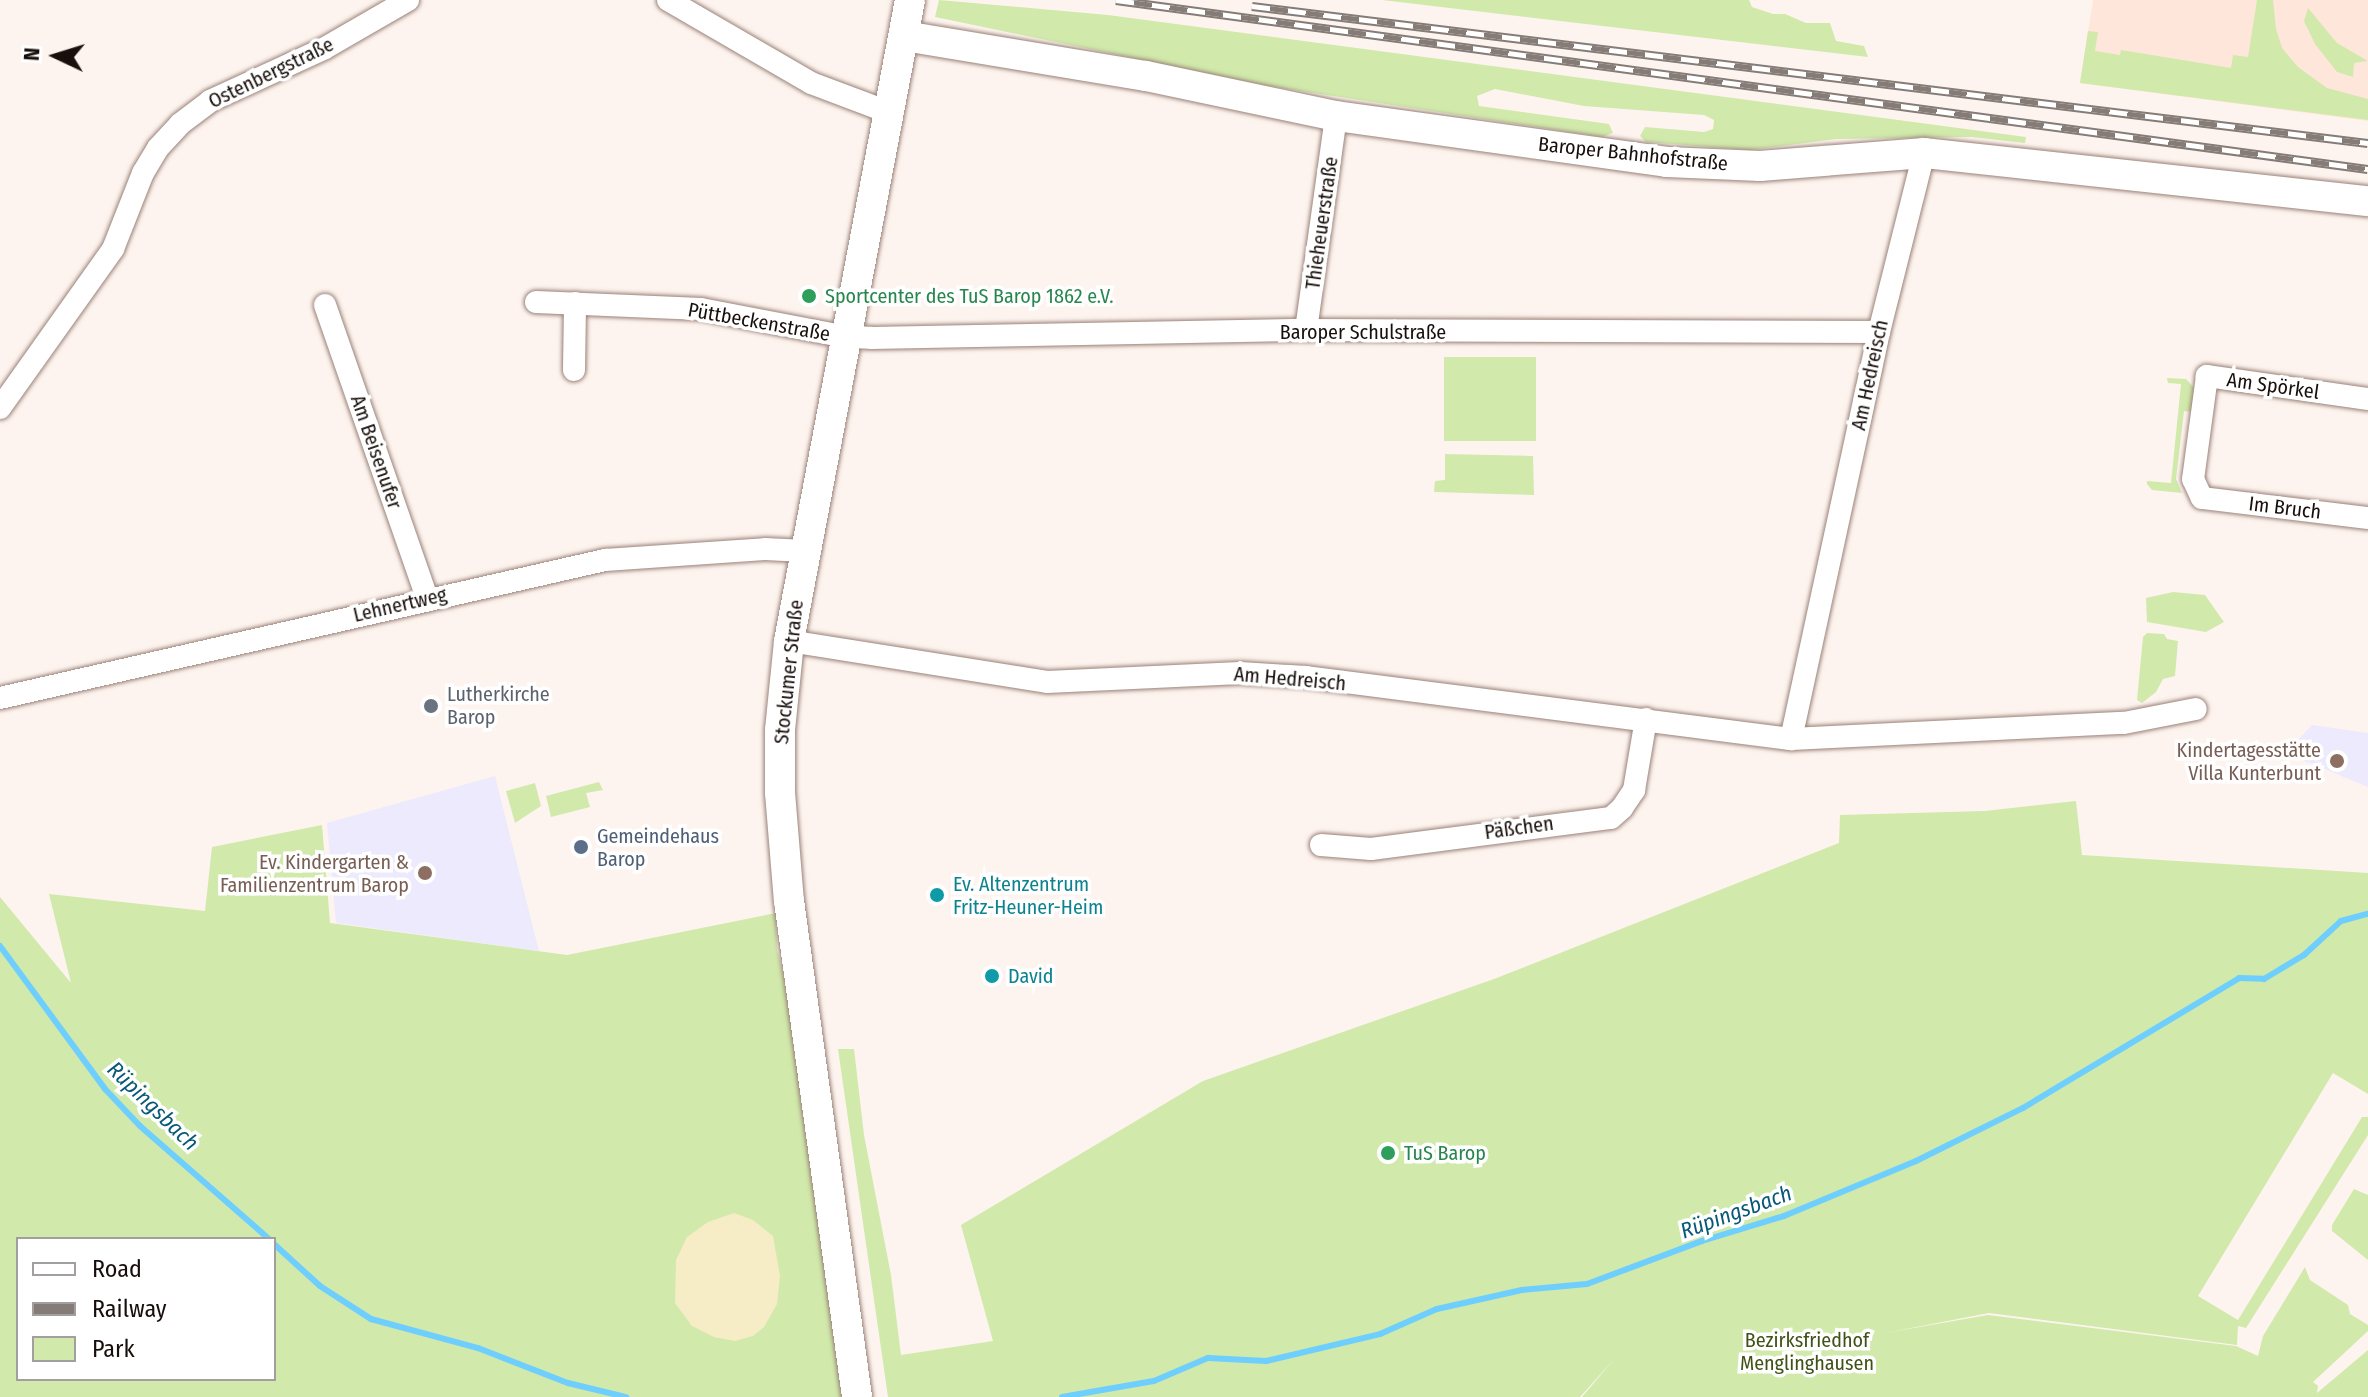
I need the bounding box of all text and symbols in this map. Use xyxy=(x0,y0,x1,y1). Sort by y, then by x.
north arrow xyxy=(16,16,96,96)
street label: Ostenbergstraße xyxy=(205,32,337,114)
text: N xyxy=(18,47,45,62)
street label: Baroper Bahnhofstraße xyxy=(1537,132,1729,176)
street label: Thieheuerstraße xyxy=(1301,155,1343,291)
place label: Sportcenter des TuS Barop 1862 e.V. xyxy=(825,284,1113,308)
marker: Sportcenter des TuS Barop 1862 e.V. xyxy=(800,287,818,305)
street label: Püttbeckenstraße xyxy=(686,298,832,346)
street label: Am Hedreisch xyxy=(1847,318,1893,432)
street label: Baroper Schulstraße xyxy=(1280,320,1446,344)
street label: Am Spörkel xyxy=(2225,368,2321,404)
street label: Am Beisenufer xyxy=(345,392,407,512)
street label: Im Bruch xyxy=(2247,492,2323,524)
street label: Lehnertweg xyxy=(351,583,449,627)
street label: Stockumer Straße xyxy=(769,599,809,745)
street label: Am Hedreisch xyxy=(1233,662,1347,696)
place label: Lutherkirche Barop xyxy=(447,682,550,729)
marker: Lutherkirche Barop xyxy=(422,697,440,715)
place label: Kindertagesstätte Villa Kunterbunt xyxy=(2177,738,2321,785)
marker: Kindertagesstätte Villa Kunterbunt xyxy=(2328,752,2346,770)
street label: Päßchen xyxy=(1483,811,1555,845)
place label: Gemeindehaus Barop xyxy=(597,824,719,871)
marker: Gemeindehaus Barop xyxy=(572,838,590,856)
place label: Ev. Kindergarten & Familienzentrum Barop xyxy=(220,850,409,897)
marker: Ev. Kindergarten & Familienzentrum Barop xyxy=(416,864,434,882)
place label: Ev. Altenzentrum Fritz-Heuner-Heim xyxy=(953,872,1103,919)
marker: Ev. Altenzentrum Fritz-Heuner-Heim xyxy=(928,886,946,904)
place label: David xyxy=(1008,964,1054,988)
marker: David xyxy=(983,967,1001,985)
water label: Rüpingsbach xyxy=(102,1056,204,1156)
place label: TuS Barop xyxy=(1404,1141,1486,1165)
marker: TuS Barop xyxy=(1379,1144,1397,1162)
water label: Rüpingsbach xyxy=(1677,1180,1795,1244)
legend xyxy=(16,1237,276,1381)
text: Road xyxy=(92,1255,142,1283)
text: Railway xyxy=(92,1295,167,1323)
park label: Bezirksfriedhof Menglinghausen xyxy=(1740,1329,1874,1376)
text: Park xyxy=(92,1335,135,1363)

